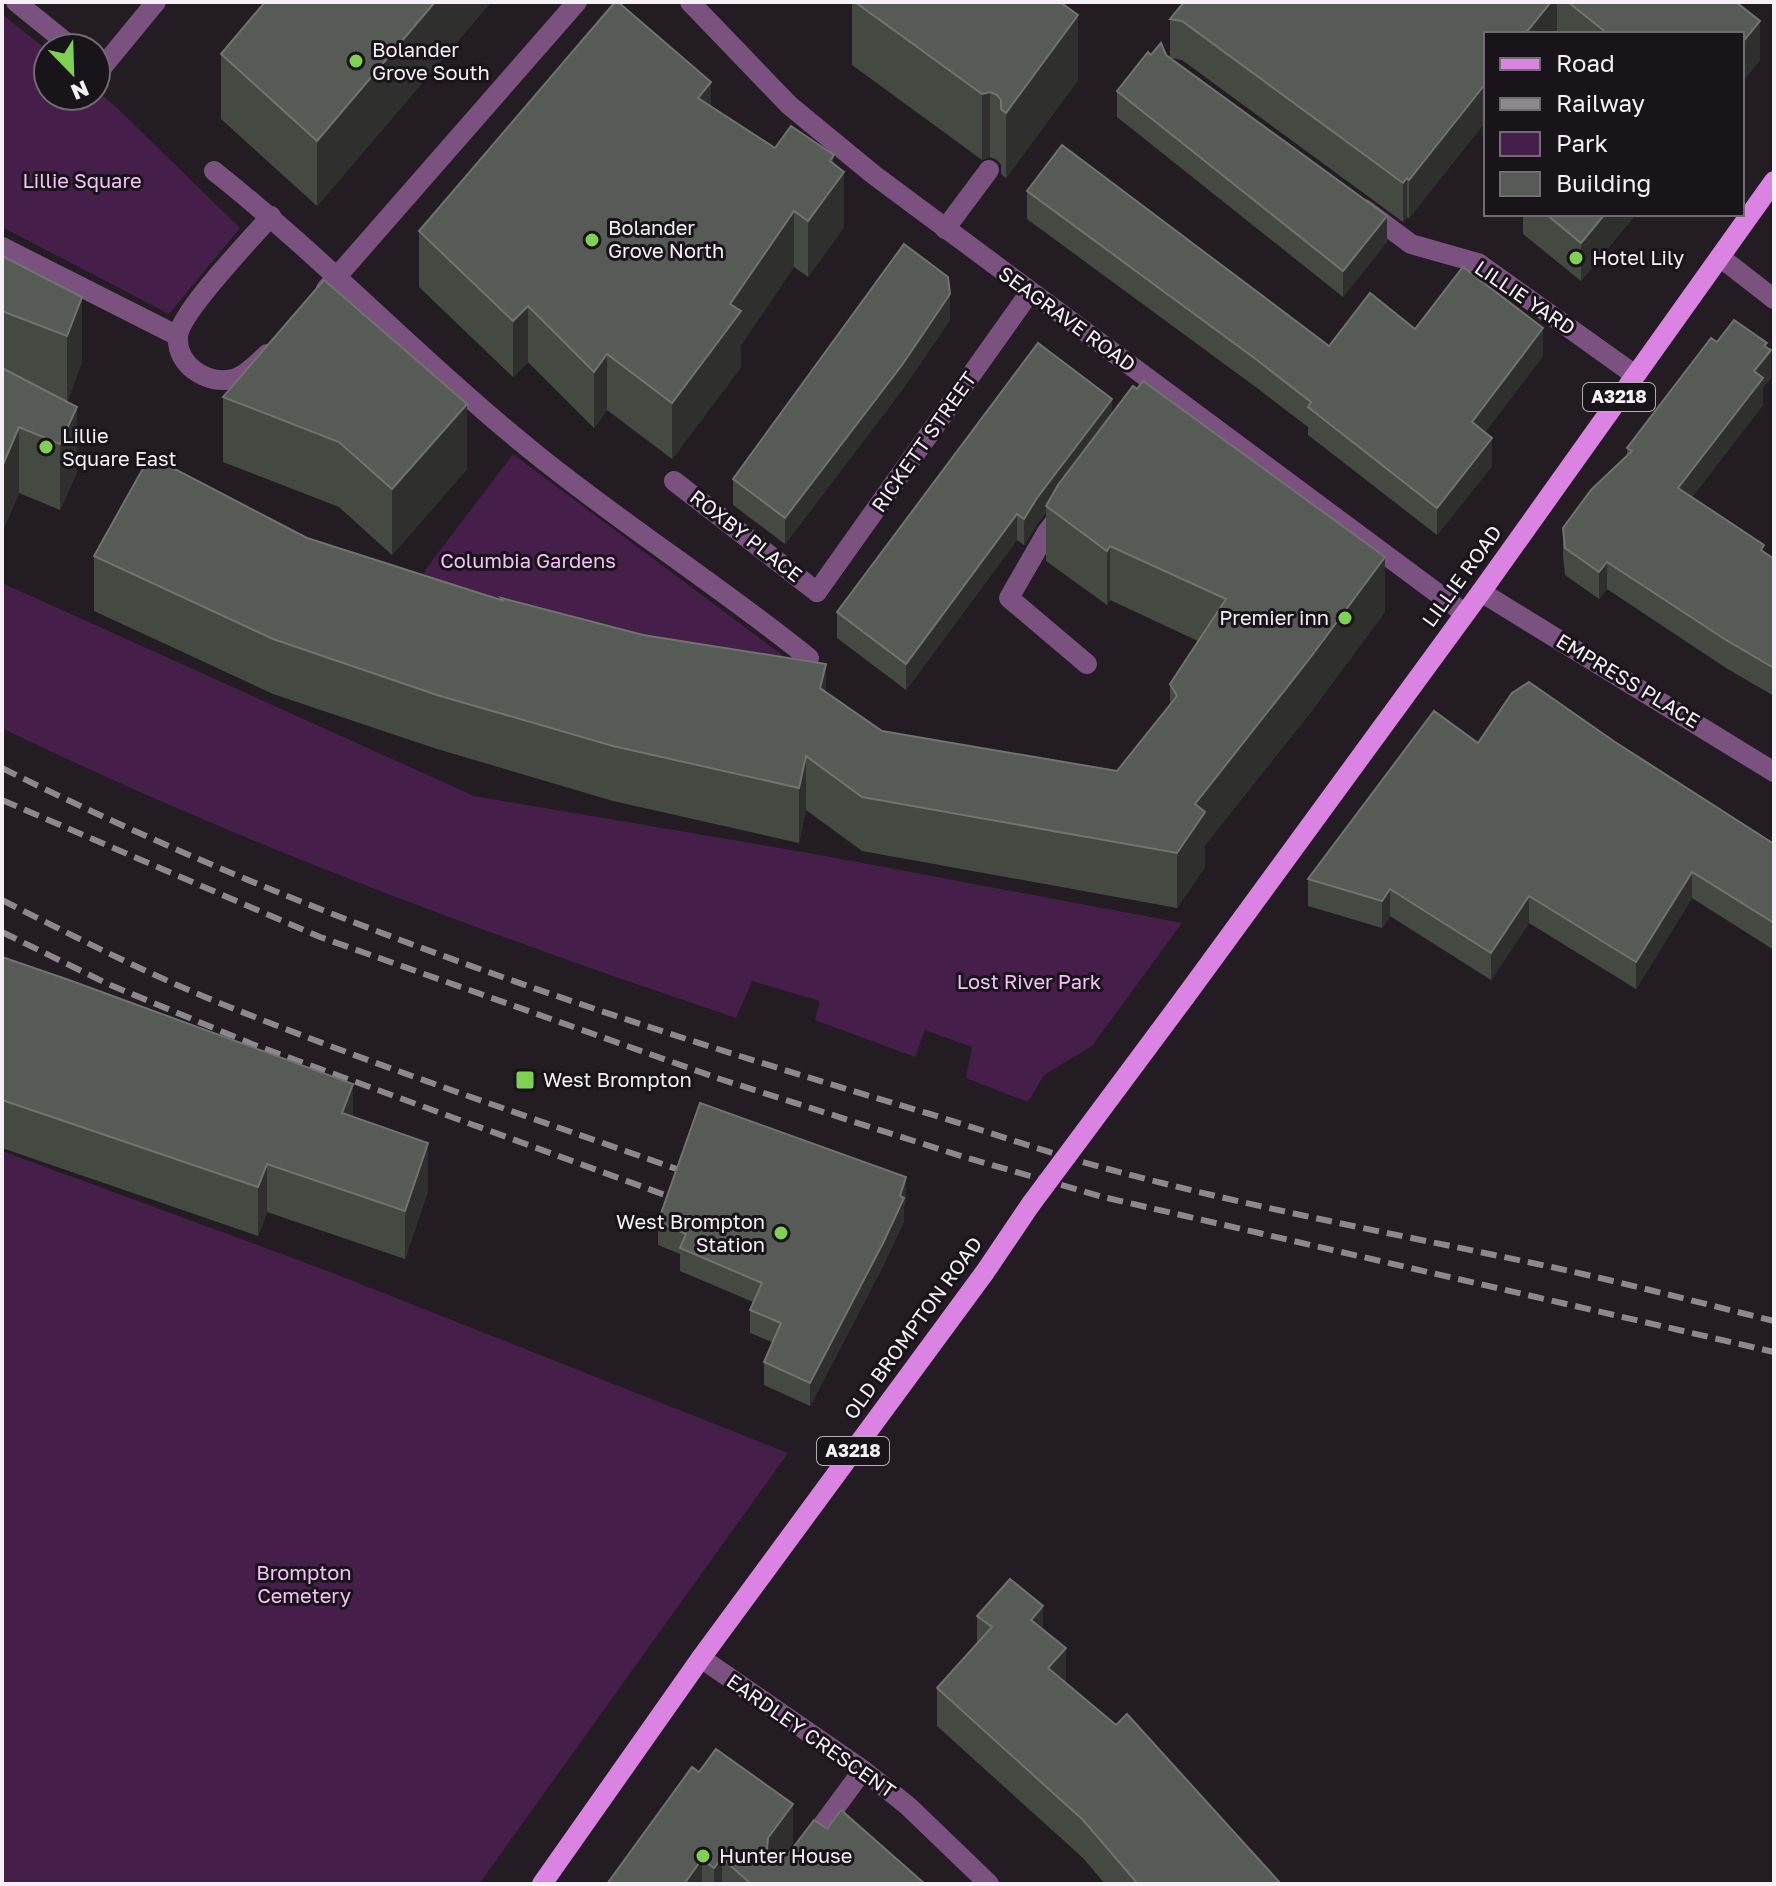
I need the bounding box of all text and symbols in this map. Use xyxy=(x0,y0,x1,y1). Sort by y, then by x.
north arrow xyxy=(32,32,112,112)
legend xyxy=(1484,32,1744,216)
place label: Bolander Grove South xyxy=(372,37,490,84)
text: Road xyxy=(1556,48,1615,77)
marker: Bolander Grove South xyxy=(347,52,365,70)
text: N xyxy=(67,75,93,107)
text: Railway xyxy=(1556,88,1645,117)
text: Park xyxy=(1556,128,1608,157)
park label: Lillie Square xyxy=(22,168,142,192)
text: Building xyxy=(1556,168,1651,197)
place label: Bolander Grove North xyxy=(608,215,724,262)
marker: Bolander Grove North xyxy=(583,231,601,249)
place label: Hotel Lily xyxy=(1592,245,1684,269)
marker: Hotel Lily xyxy=(1567,249,1585,267)
street label: LILLIE YARD xyxy=(1471,255,1580,339)
street label: SEAGRAVE ROAD xyxy=(994,260,1141,376)
street label: RICKETT STREET xyxy=(866,367,981,516)
road number: A3218 xyxy=(1583,383,1655,411)
place label: Lillie Square East xyxy=(62,423,177,470)
marker: Lillie Square East xyxy=(37,438,55,456)
street label: ROXBY PLACE xyxy=(686,484,807,586)
street label: LILLIE ROAD xyxy=(1416,520,1506,631)
park label: Columbia Gardens xyxy=(440,548,616,572)
place label: Premier inn xyxy=(1219,605,1329,629)
marker: Premier inn xyxy=(1336,609,1354,627)
street label: EMPRESS PLACE xyxy=(1553,628,1704,732)
park label: Lost River Park xyxy=(957,969,1101,993)
place label: West Brompton xyxy=(543,1067,692,1091)
marker: West Brompton xyxy=(514,1069,536,1091)
place label: West Brompton Station xyxy=(616,1209,765,1256)
marker: West Brompton Station xyxy=(772,1224,790,1242)
street label: OLD BROMPTON ROAD xyxy=(838,1232,986,1423)
road number: A3218 xyxy=(817,1437,889,1465)
park label: Brompton Cemetery xyxy=(256,1560,352,1607)
street label: EARDLEY CRESCENT xyxy=(723,1668,901,1802)
place label: Hunter House xyxy=(719,1843,852,1867)
marker: Hunter House xyxy=(694,1847,712,1865)

